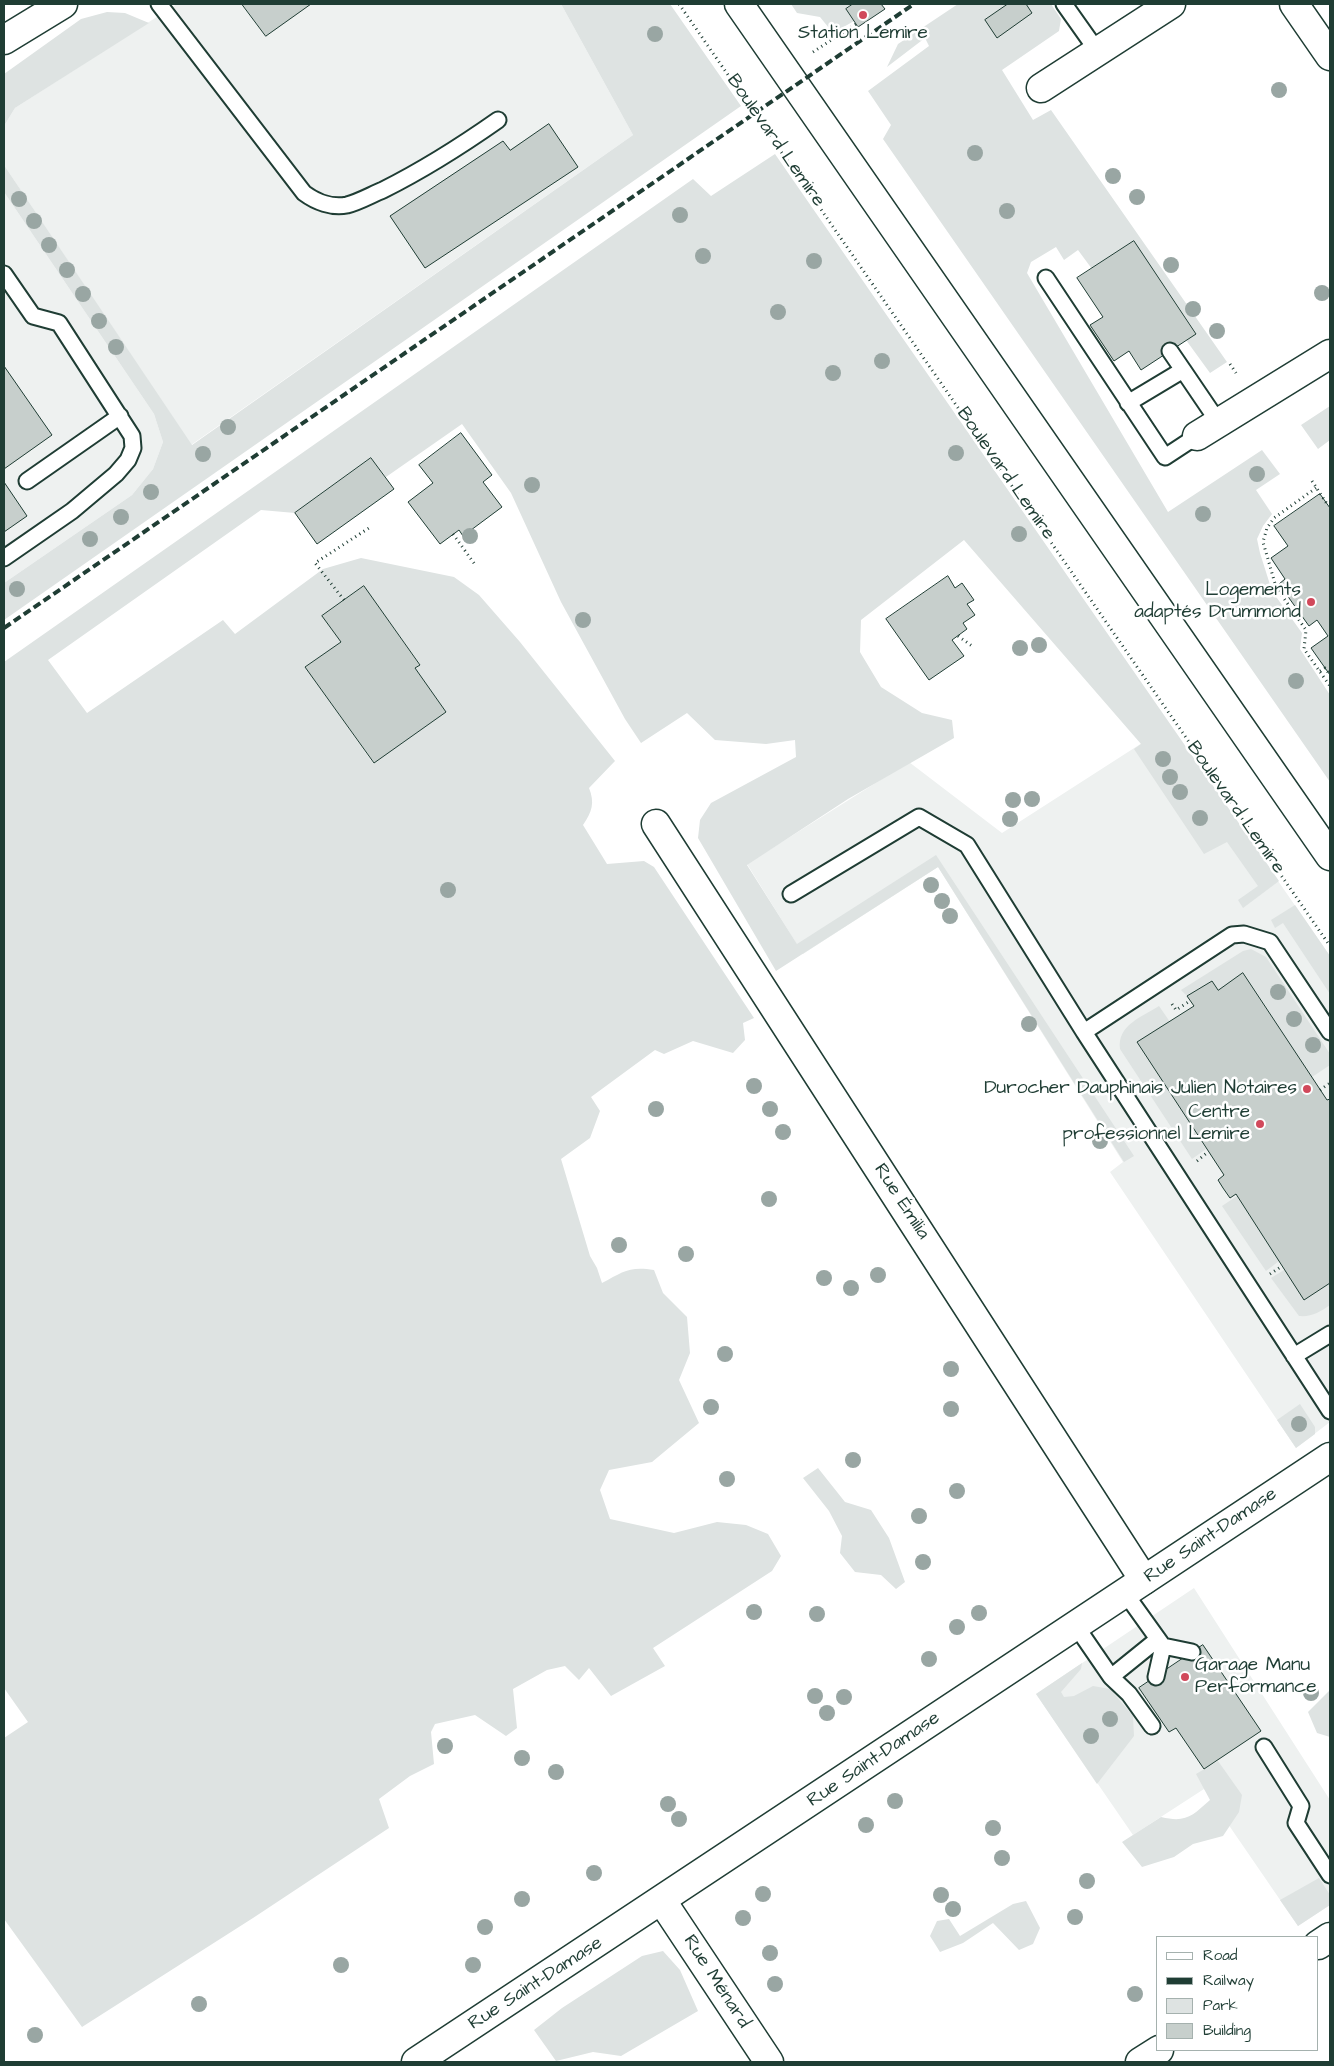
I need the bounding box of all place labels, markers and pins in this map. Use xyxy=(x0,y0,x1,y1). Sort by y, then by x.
marker: Station Lemire xyxy=(857,9,869,21)
place label: Station Lemire xyxy=(798,23,928,45)
place label: Logements adaptés Drummond xyxy=(1134,580,1301,624)
marker: Logements adaptés Drummond xyxy=(1305,596,1317,608)
place label: Durocher Dauphinais Julien Notaires xyxy=(984,1078,1297,1100)
marker: Durocher Dauphinais Julien Notaires xyxy=(1301,1083,1313,1095)
place label: Centre professionnel Lemire xyxy=(1062,1102,1250,1146)
marker: Centre professionnel Lemire xyxy=(1254,1118,1266,1130)
place label: Garage Manu Performance xyxy=(1195,1655,1317,1699)
marker: Garage Manu Performance xyxy=(1179,1671,1191,1683)

